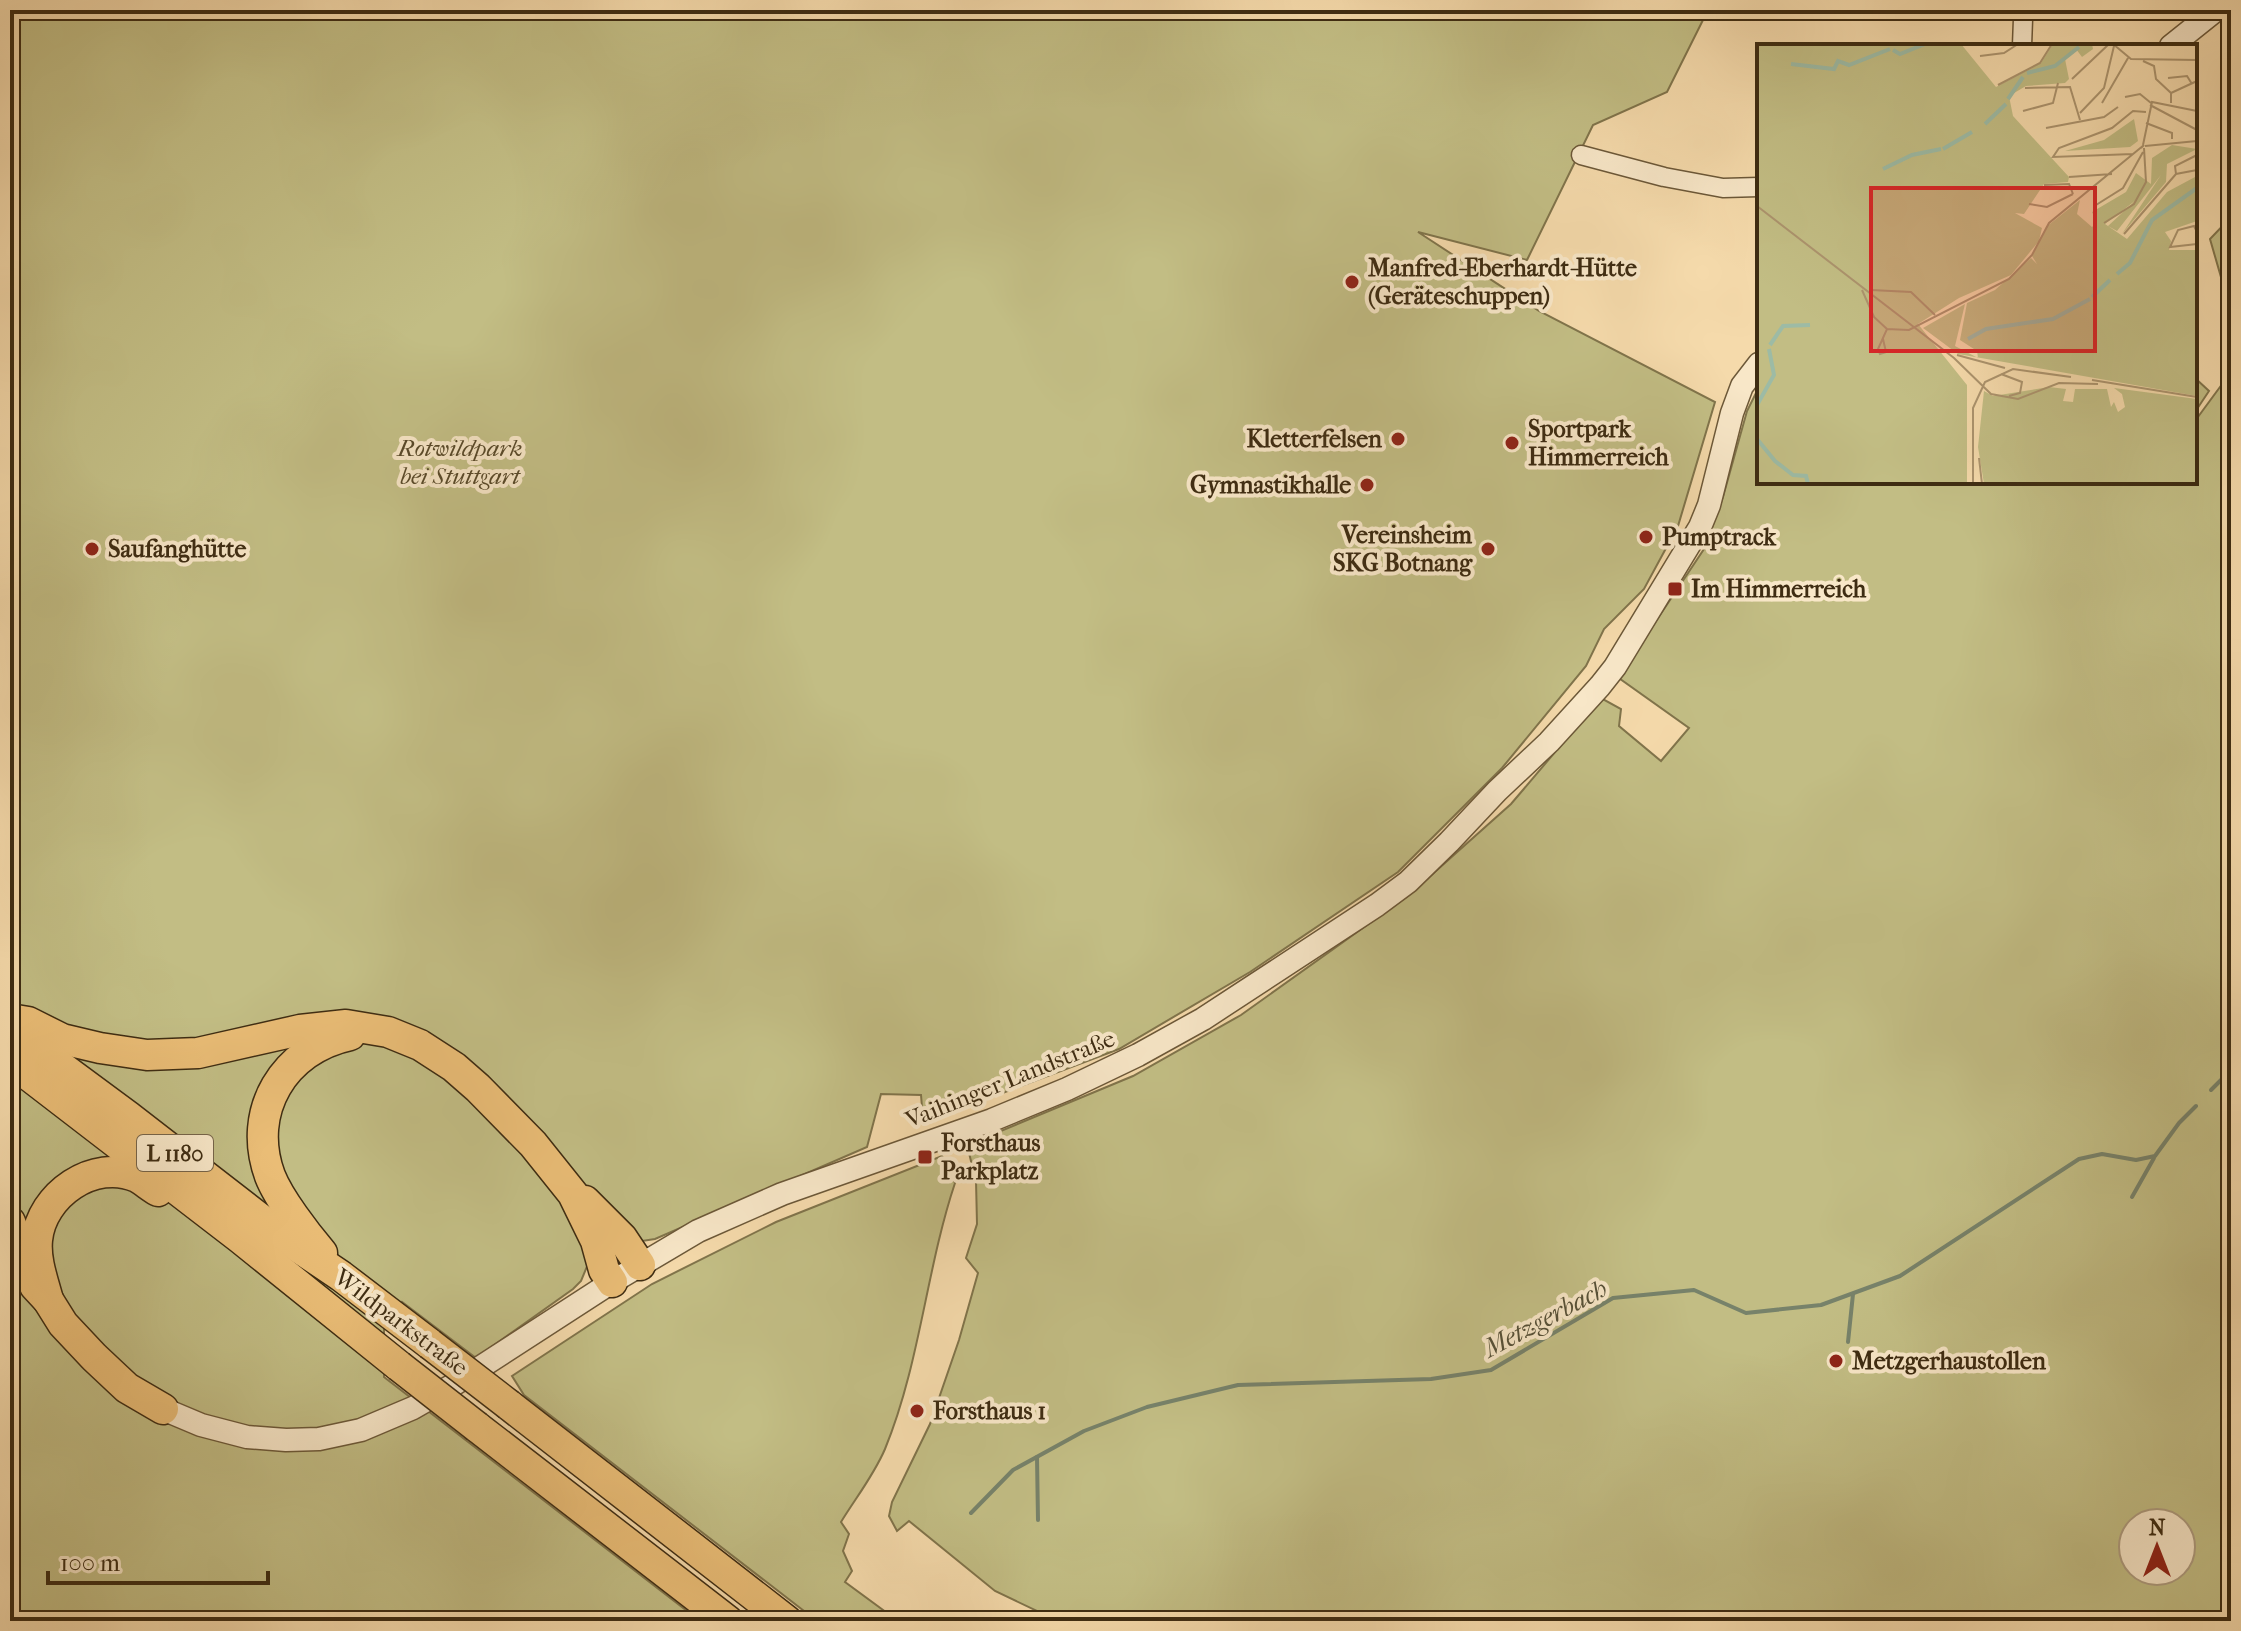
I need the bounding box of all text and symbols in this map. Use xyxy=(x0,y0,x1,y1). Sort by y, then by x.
inset map xyxy=(1757,44,2197,484)
place label: Manfred-Eberhardt-Hütte (Geräteschuppen) xyxy=(1368,254,1637,310)
marker: Manfred-Eberhardt-Hütte (Geräteschuppen) xyxy=(1343,273,1361,291)
place label: Sportpark Himmerreich xyxy=(1528,415,1669,471)
place label: Kletterfelsen xyxy=(1246,425,1383,453)
marker: Kletterfelsen xyxy=(1389,430,1407,448)
park label: Rotwildpark bei Stuttgart xyxy=(395,434,523,490)
marker: Sportpark Himmerreich xyxy=(1503,434,1521,452)
place label: Gymnastikhalle xyxy=(1190,471,1351,499)
marker: Gymnastikhalle xyxy=(1358,476,1376,494)
place label: Vereinsheim SKG Botnang xyxy=(1333,521,1473,577)
place label: Pumptrack xyxy=(1662,523,1776,551)
marker: Pumptrack xyxy=(1637,528,1655,546)
place label: Saufanghütte xyxy=(108,535,247,563)
marker: Saufanghütte xyxy=(83,540,101,558)
marker: Vereinsheim SKG Botnang xyxy=(1479,540,1497,558)
place label: Im Himmerreich xyxy=(1691,575,1867,603)
marker: Im Himmerreich xyxy=(1666,580,1684,598)
street label: Vaihinger Landstraße xyxy=(900,1024,1119,1134)
place label: Forsthaus Parkplatz xyxy=(940,1129,1040,1185)
road number: L 1180 xyxy=(137,1135,213,1171)
marker: Forsthaus Parkplatz xyxy=(916,1148,934,1166)
street label: Wildparkstraße xyxy=(328,1262,473,1381)
water label: Metzgerbach xyxy=(1476,1273,1612,1365)
place label: Metzgerhaustollen xyxy=(1852,1347,2047,1375)
marker: Metzgerhaustollen xyxy=(1827,1352,1845,1370)
place label: Forsthaus 1 xyxy=(932,1397,1046,1425)
marker: Forsthaus 1 xyxy=(908,1402,926,1420)
north arrow xyxy=(2117,1507,2197,1587)
text: N xyxy=(2149,1515,2166,1541)
scale bar xyxy=(48,1535,268,1585)
text: 100 m xyxy=(60,1549,120,1577)

